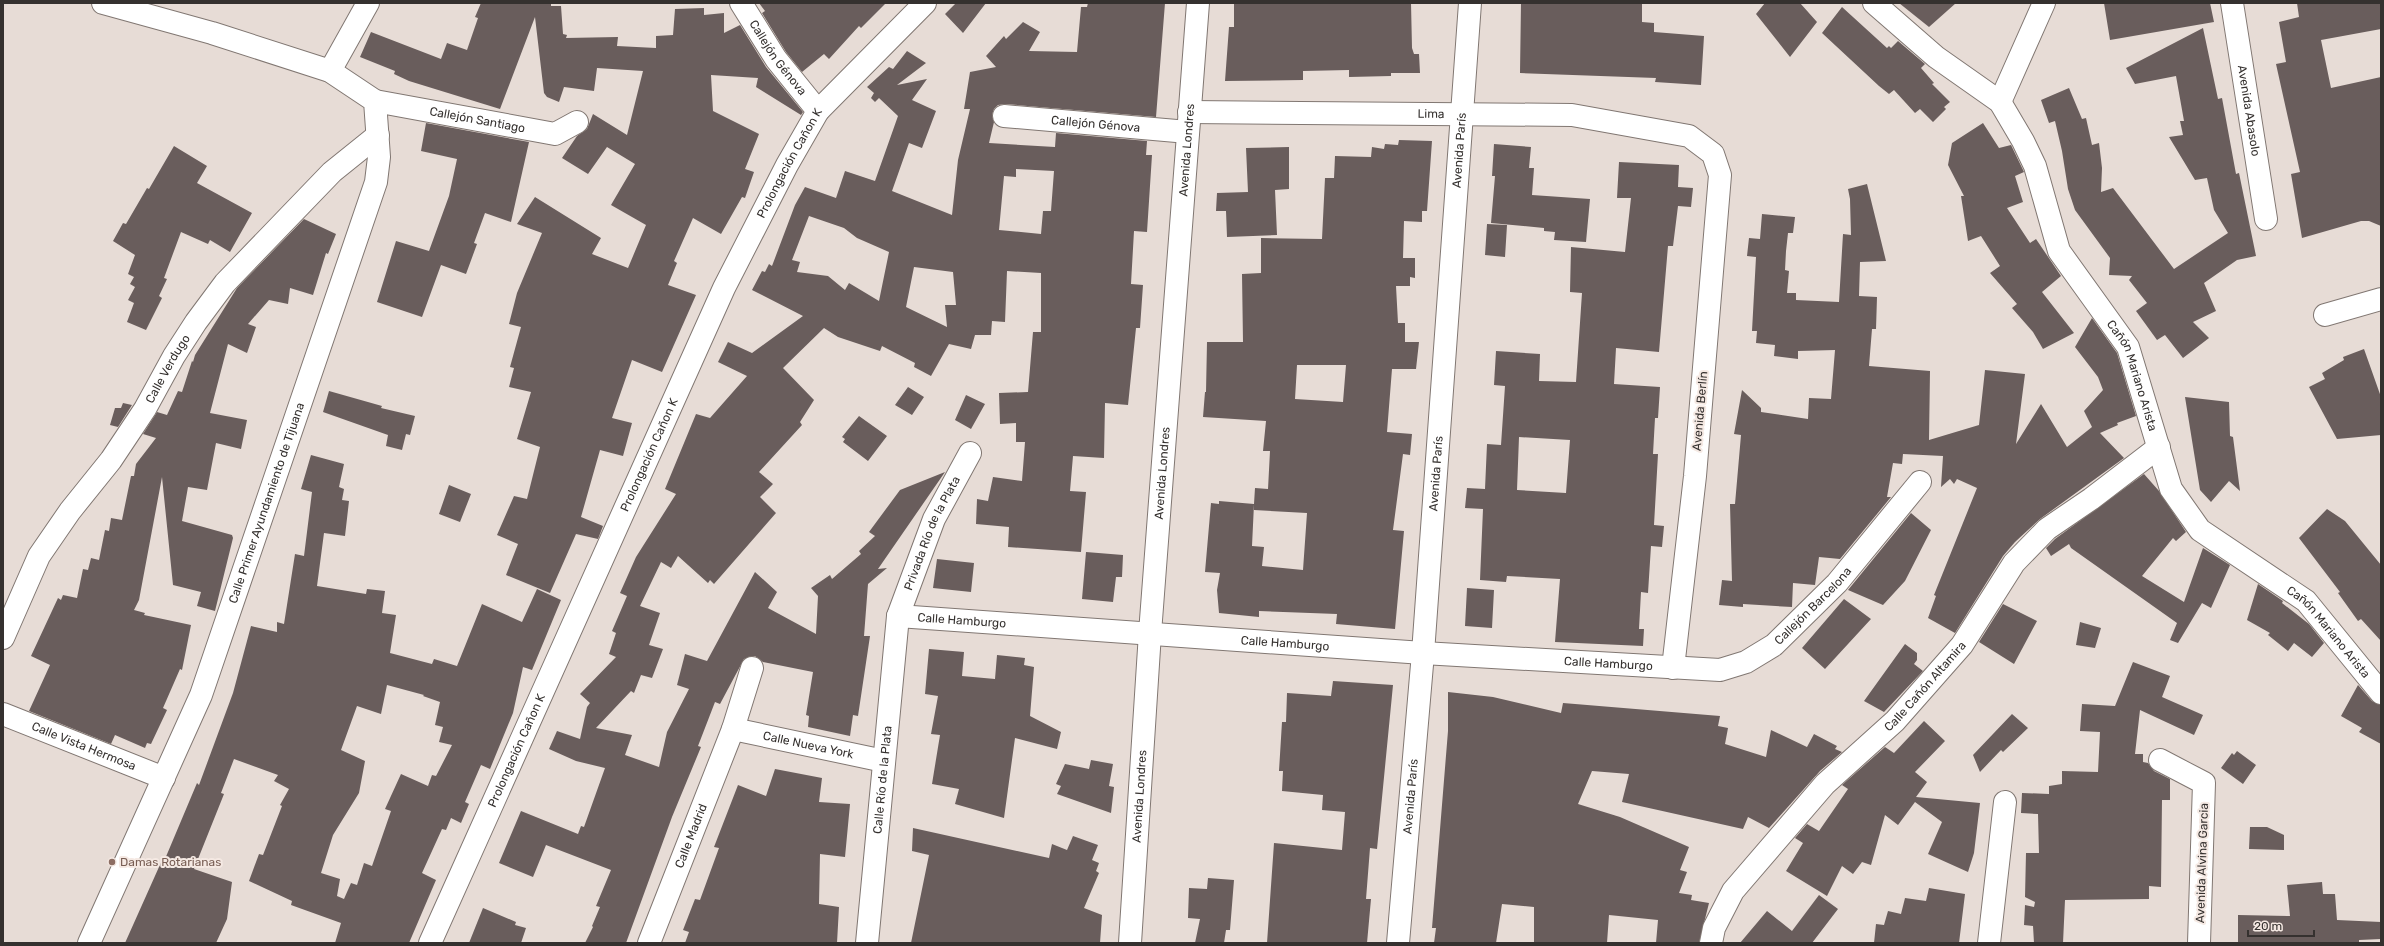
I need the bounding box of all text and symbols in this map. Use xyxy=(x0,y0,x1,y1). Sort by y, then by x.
street label: Callejón Génova xyxy=(746,17,809,98)
street label: Avenida Abasolo xyxy=(2235,64,2263,157)
street label: Avenida Londres xyxy=(1176,103,1197,197)
street label: Callejón Santiago xyxy=(428,104,526,135)
street label: Prolongación Cañon K xyxy=(754,105,825,220)
street label: Lima xyxy=(1417,107,1445,121)
street label: Avenida París xyxy=(1450,112,1469,189)
street label: Callejón Génova xyxy=(1051,113,1141,135)
street label: Cañón Mariano Arista xyxy=(2104,317,2160,433)
street label: Calle Verdugo xyxy=(143,332,193,406)
street label: Avenida Berlín xyxy=(1690,370,1710,452)
street label: Prolongación Cañon K xyxy=(618,395,681,514)
street label: Calle Primer Ayundamiento de Tijuana xyxy=(226,401,307,605)
street label: Avenida Londres xyxy=(1152,426,1173,520)
street label: Avenida París xyxy=(1426,435,1446,512)
street label: Privada Río de la Plata xyxy=(901,474,963,592)
street label: Callejón Barcelona xyxy=(1772,564,1854,648)
street label: Cañón Mariano Arista xyxy=(2284,583,2373,681)
street label: Calle Hamburgo xyxy=(917,610,1007,631)
street label: Calle Hamburgo xyxy=(1240,633,1330,653)
street label: Calle Cañón Altamira xyxy=(1881,639,1969,734)
street label: Calle Hamburgo xyxy=(1564,654,1653,673)
street label: Prolongación Cañon K xyxy=(485,691,548,809)
street label: Calle Vista Hermosa xyxy=(30,719,138,773)
street label: Calle Río de la Plata xyxy=(870,725,895,834)
street label: Calle Nueva York xyxy=(762,729,856,762)
street label: Avenida Londres xyxy=(1129,749,1149,843)
street label: Avenida París xyxy=(1400,758,1421,835)
street label: Calle Madrid xyxy=(672,802,710,870)
street label: Avenida Alvina Garcia xyxy=(2193,803,2211,923)
place label: Damas Rotarianas xyxy=(120,855,221,869)
marker: Damas Rotarianas xyxy=(107,857,117,867)
scale bar xyxy=(2248,912,2314,938)
text: 20 m xyxy=(2254,919,2282,933)

